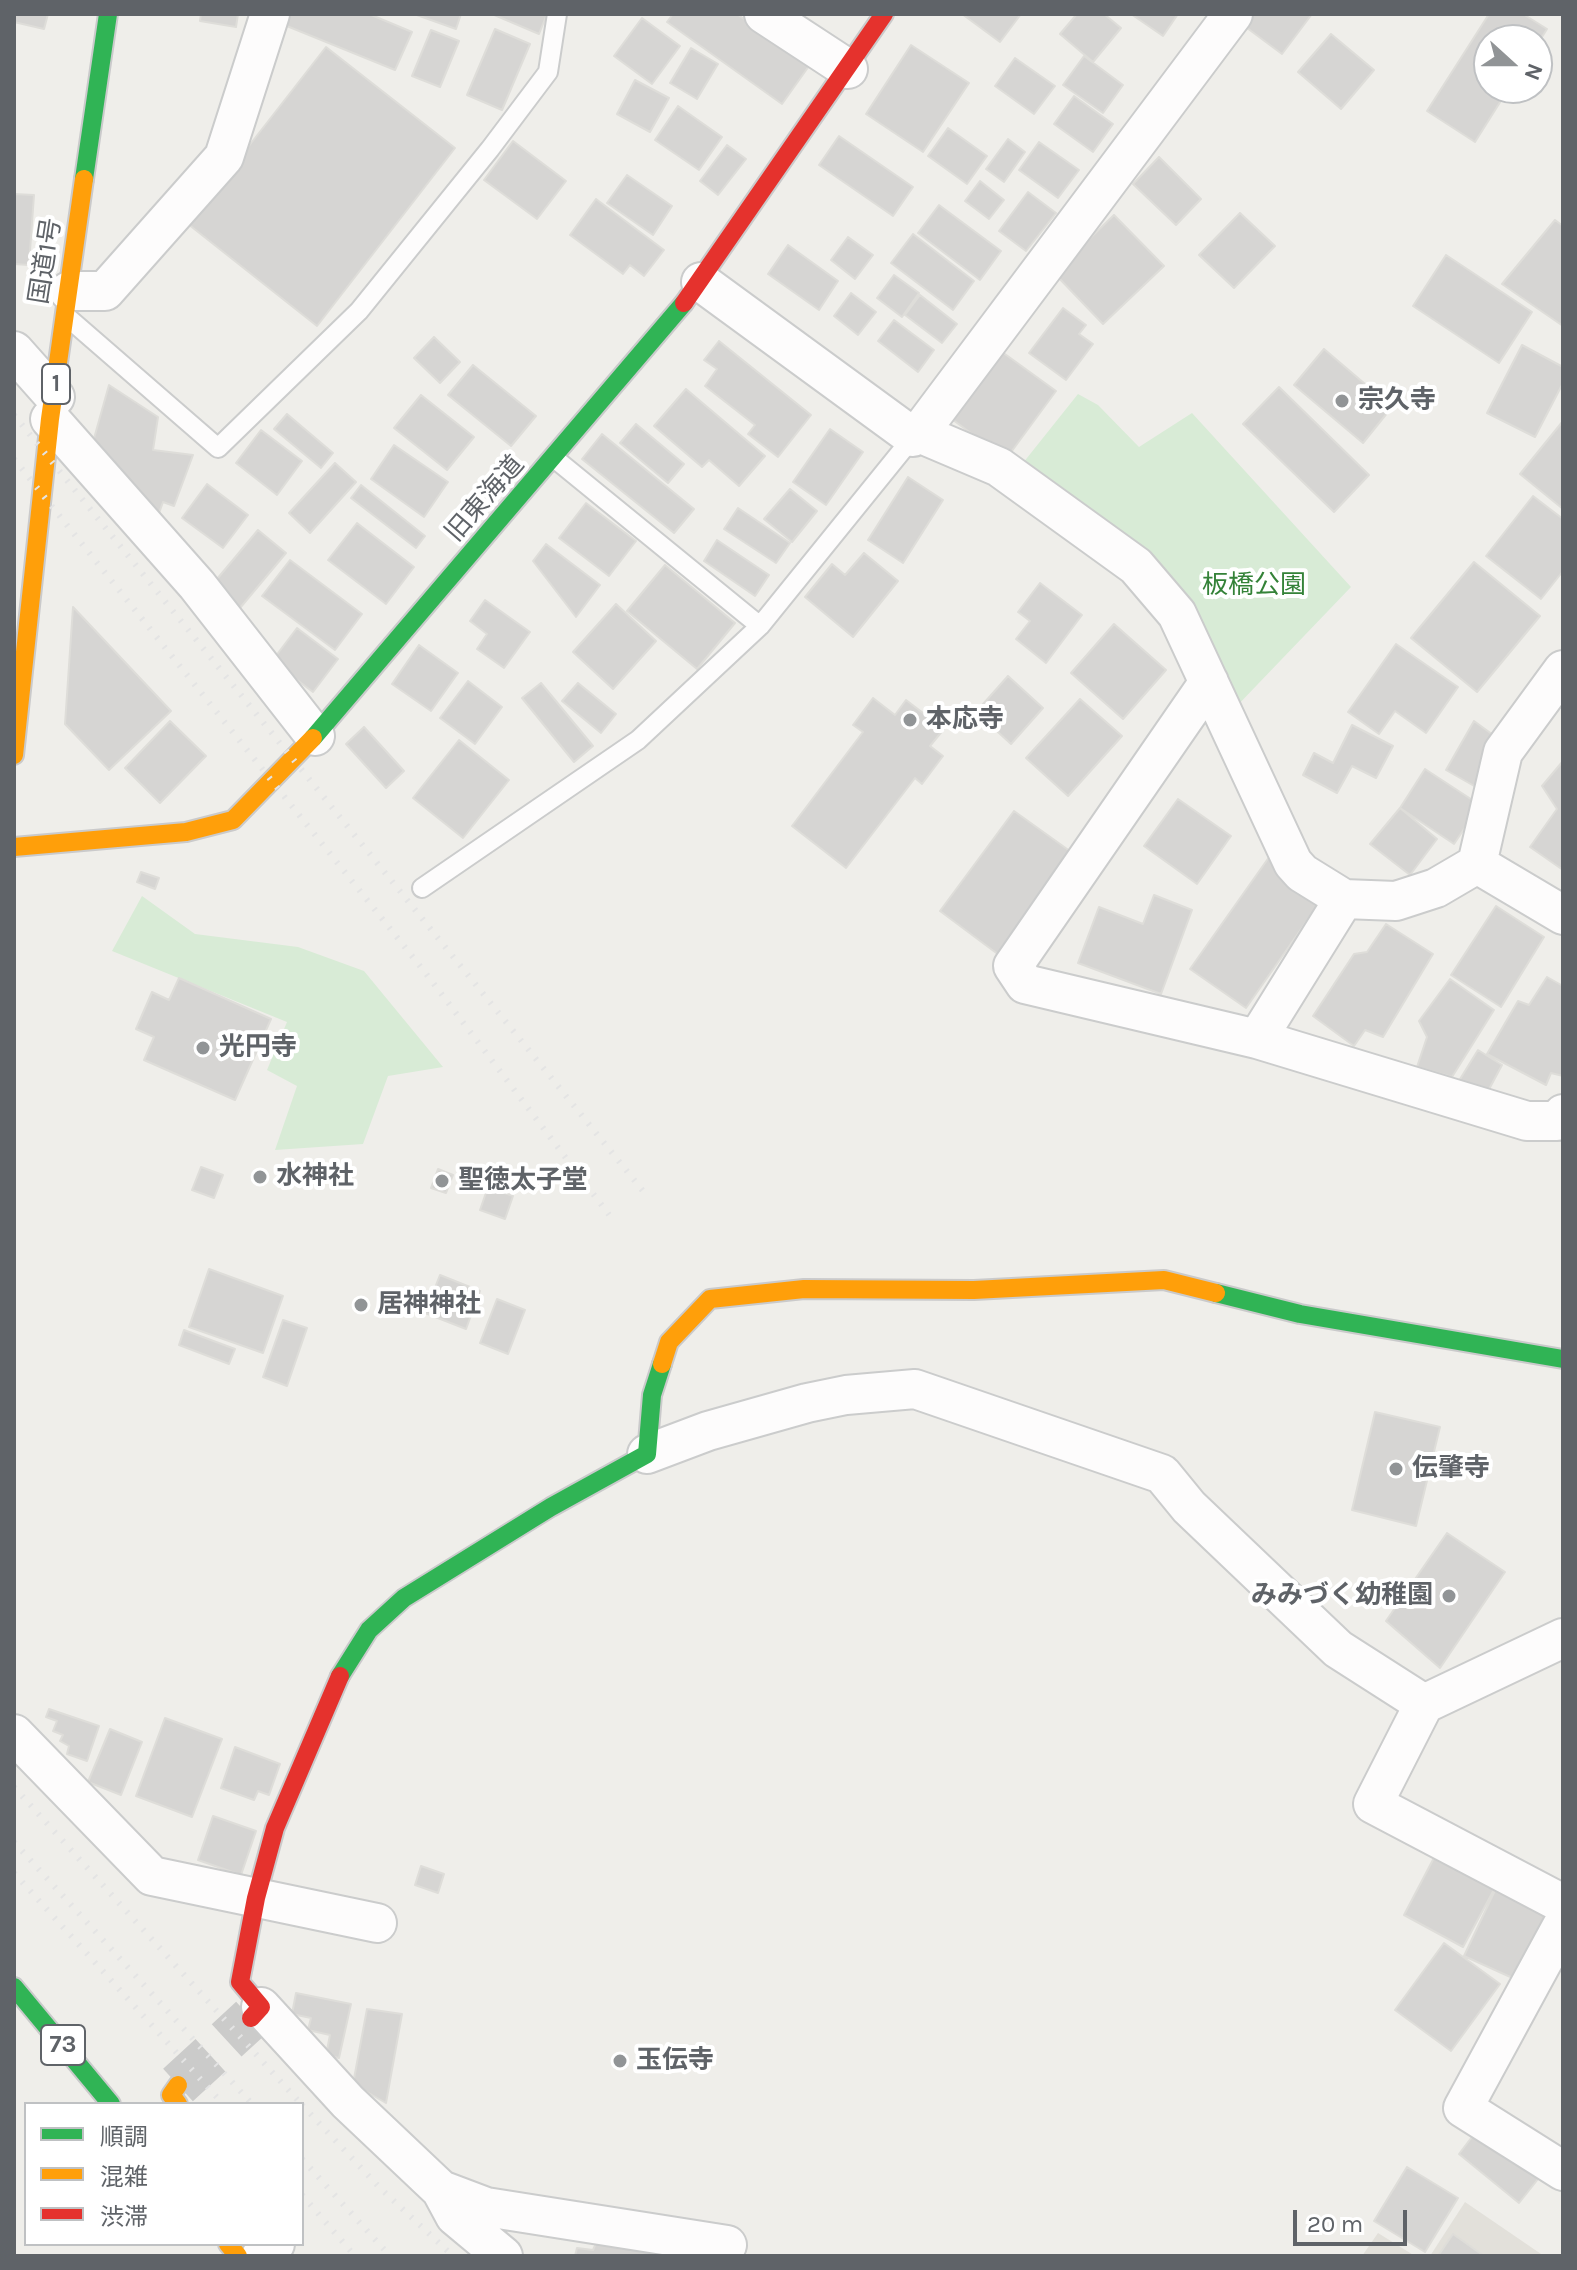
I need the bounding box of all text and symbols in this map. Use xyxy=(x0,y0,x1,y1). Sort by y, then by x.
north arrow xyxy=(1473,24,1553,104)
text: N xyxy=(1519,60,1549,84)
street label: 国道1号 xyxy=(24,216,68,306)
road number: 1 xyxy=(42,364,70,404)
place label: 宗久寺 xyxy=(1358,385,1436,417)
marker: 宗久寺 xyxy=(1333,392,1351,410)
street label: 旧東海道 xyxy=(439,450,531,548)
park label: 板橋公園 xyxy=(1202,570,1306,602)
place label: 本応寺 xyxy=(926,704,1004,736)
marker: 本応寺 xyxy=(901,711,919,729)
place label: 光円寺 xyxy=(219,1032,297,1064)
marker: 光円寺 xyxy=(194,1039,212,1057)
place label: 水神社 xyxy=(276,1161,354,1193)
place label: 聖徳太子堂 xyxy=(458,1165,588,1197)
marker: 水神社 xyxy=(251,1168,269,1186)
marker: 聖徳太子堂 xyxy=(433,1172,451,1190)
place label: 居神神社 xyxy=(377,1289,481,1321)
marker: 居神神社 xyxy=(352,1296,370,1314)
place label: 伝肇寺 xyxy=(1412,1453,1490,1485)
marker: 伝肇寺 xyxy=(1387,1460,1405,1478)
place label: みみづく幼稚園 xyxy=(1251,1580,1433,1612)
marker: みみづく幼稚園 xyxy=(1440,1587,1458,1605)
road number: 73 xyxy=(41,2025,85,2065)
place label: 玉伝寺 xyxy=(636,2045,714,2077)
marker: 玉伝寺 xyxy=(611,2052,629,2070)
legend xyxy=(24,2102,304,2246)
text: 順調 xyxy=(100,2123,148,2151)
text: 混雑 xyxy=(100,2163,148,2191)
scale bar xyxy=(1297,2194,1411,2244)
text: 渋滞 xyxy=(100,2203,148,2231)
text: 20 m xyxy=(1307,2210,1363,2238)

